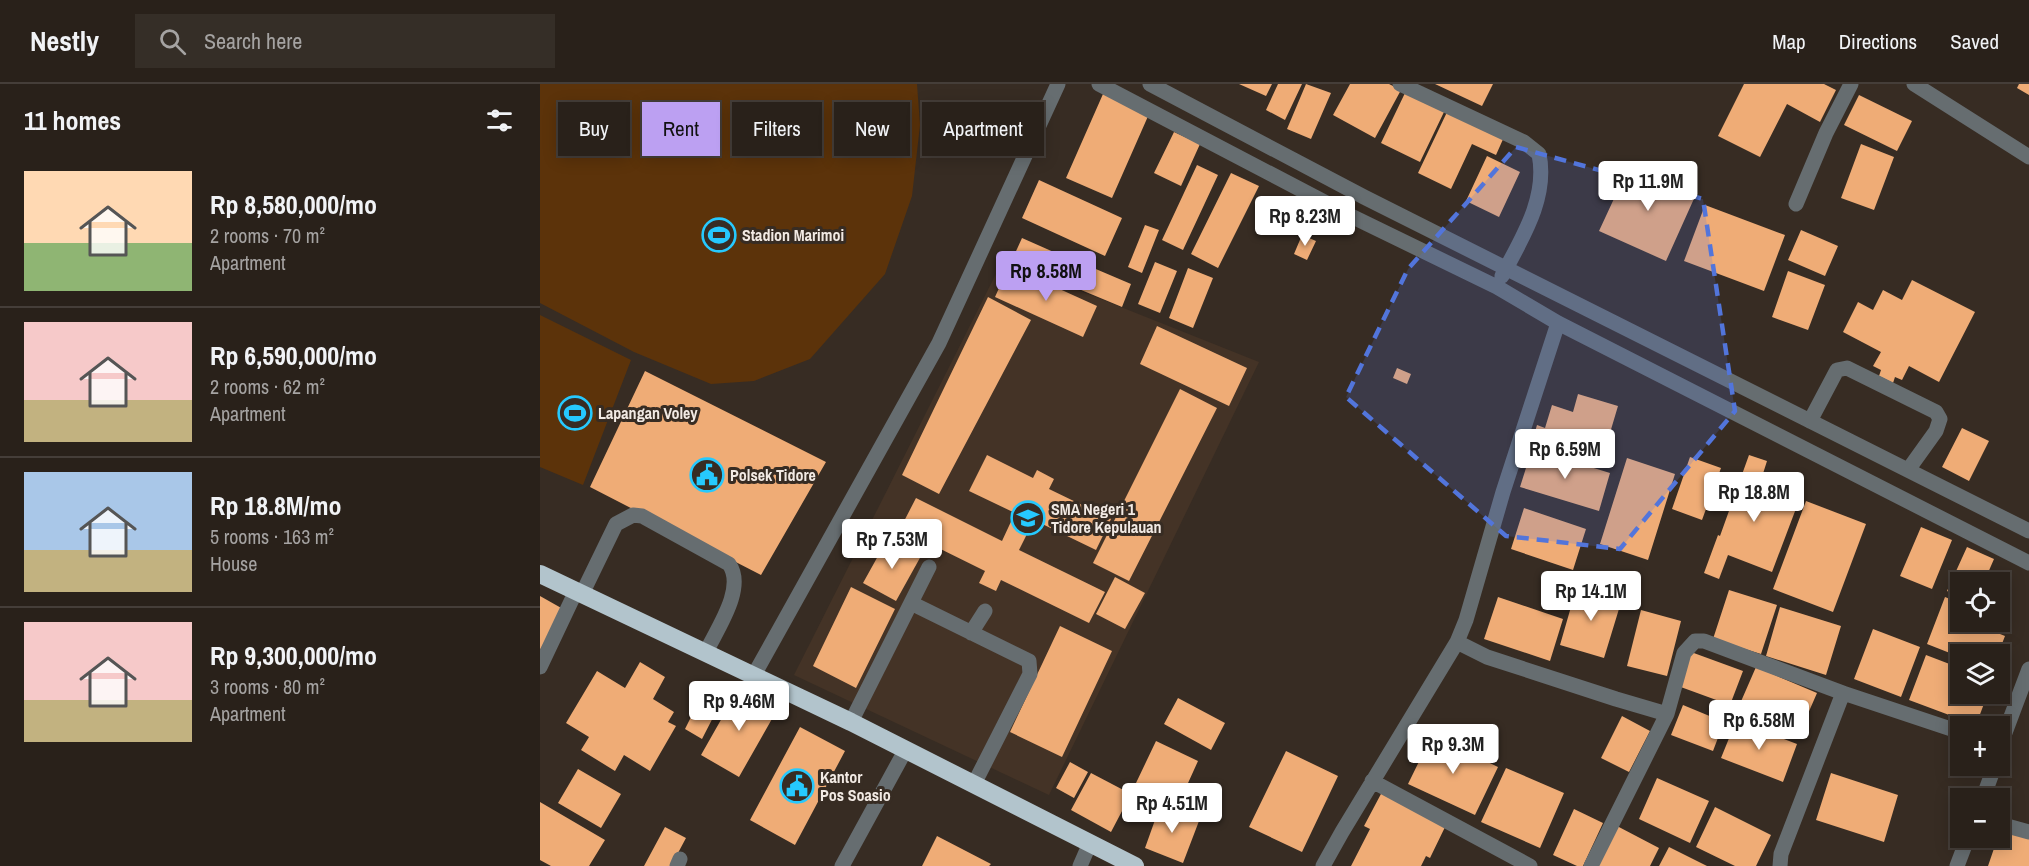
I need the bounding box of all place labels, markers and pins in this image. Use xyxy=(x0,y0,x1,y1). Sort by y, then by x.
pin: Rp 11.9M xyxy=(1586,161,1710,212)
pin: Rp 8.23M xyxy=(1243,196,1367,247)
sports icon: Stadion Marimoi xyxy=(701,217,737,253)
place label: Stadion Marimoi xyxy=(742,224,844,246)
pin: Rp 8.58M xyxy=(984,251,1108,302)
sports icon: Lapangan Voley xyxy=(557,395,593,431)
place label: Lapangan Voley xyxy=(598,402,698,424)
pin: Rp 6.59M xyxy=(1503,429,1627,480)
public building icon: Polsek Tidore xyxy=(689,457,725,493)
place label: Polsek Tidore xyxy=(730,464,816,486)
pin: Rp 18.8M xyxy=(1692,472,1816,523)
place label: SMA Negeri 1 Tidore Kepulauan xyxy=(1051,498,1162,538)
school or university icon: SMA Negeri 1 Tidore Kepulauan xyxy=(1010,500,1046,536)
pin: Rp 7.53M xyxy=(830,519,954,570)
pin: Rp 14.1M xyxy=(1529,571,1653,622)
pin: Rp 9.46M xyxy=(677,681,801,732)
pin: Rp 6.58M xyxy=(1697,700,1821,751)
pin: Rp 9.3M xyxy=(1398,724,1508,775)
place label: Kantor Pos Soasio xyxy=(820,766,891,806)
public building icon: Kantor Pos Soasio xyxy=(779,768,815,804)
pin: Rp 4.51M xyxy=(1110,783,1234,834)

